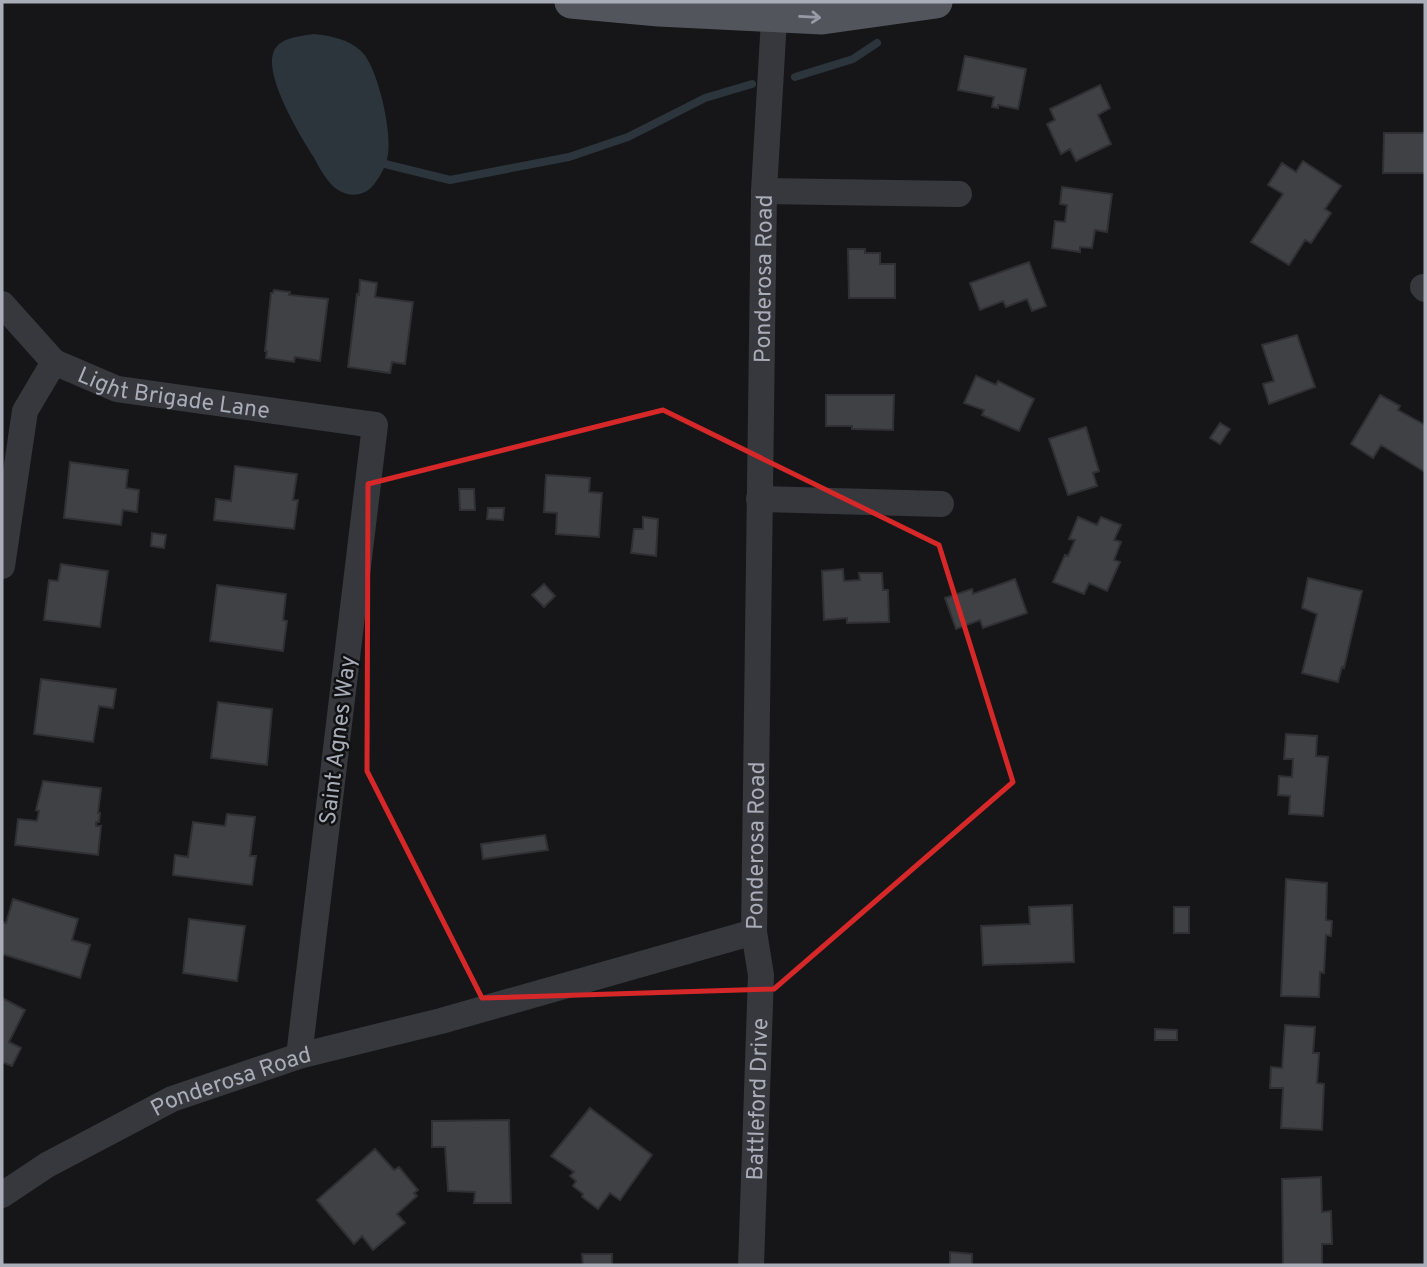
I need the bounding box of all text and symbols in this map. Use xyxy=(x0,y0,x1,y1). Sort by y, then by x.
one-way arrow xyxy=(798,11,821,24)
street label: Ponderosa Road xyxy=(750,194,781,363)
street label: Light Brigade Lane xyxy=(72,362,271,427)
street label: Saint Agnes Way xyxy=(315,654,364,827)
street label: Ponderosa Road xyxy=(742,761,773,930)
street label: Battleford Drive xyxy=(742,1017,777,1181)
street label: Ponderosa Road xyxy=(146,1042,314,1125)

